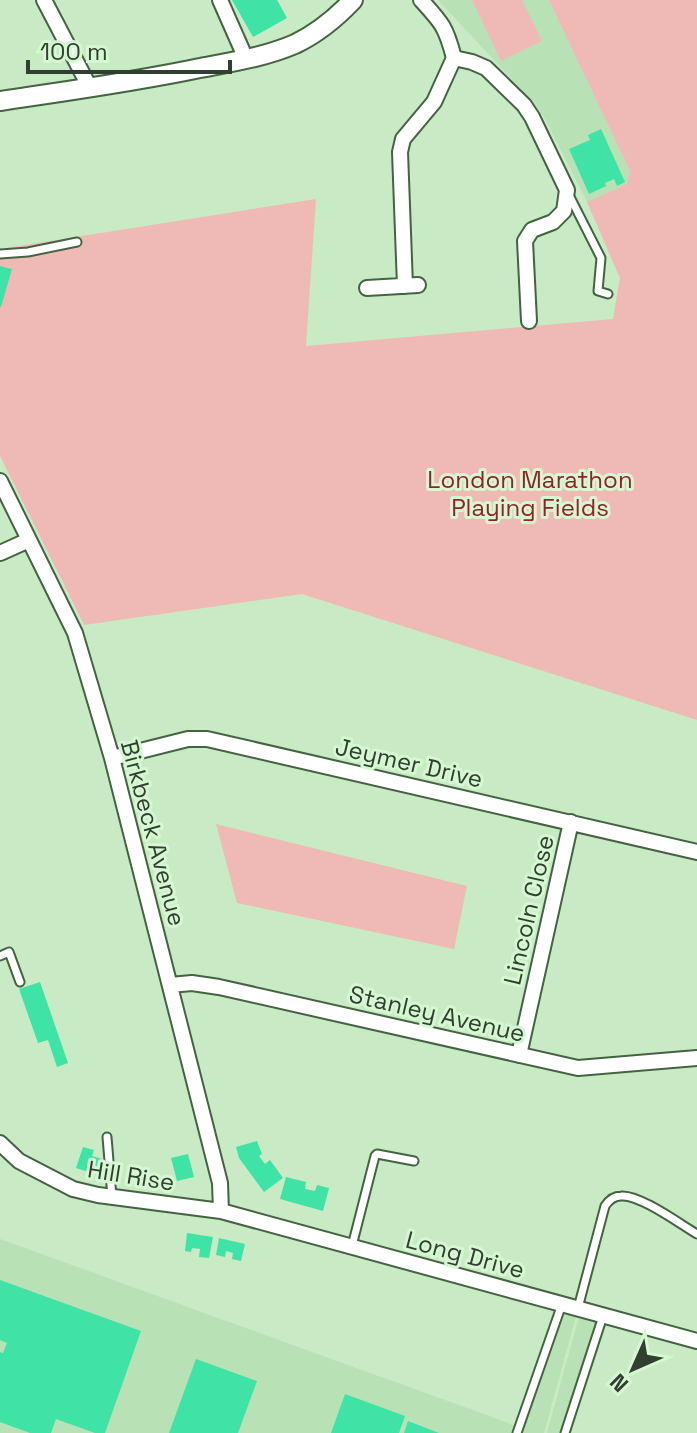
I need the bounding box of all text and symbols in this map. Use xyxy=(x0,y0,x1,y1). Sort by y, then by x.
scale bar xyxy=(28,24,230,74)
text: 100 m xyxy=(40,36,108,67)
park label: London Marathon Playing Fields xyxy=(427,464,633,523)
street label: Jeymer Drive xyxy=(333,731,486,794)
street label: Birkbeck Avenue xyxy=(114,736,193,929)
street label: Lincoln Close xyxy=(496,832,561,988)
street label: Stanley Avenue xyxy=(346,978,528,1049)
street label: Hill Rise xyxy=(85,1153,177,1198)
street label: Long Drive xyxy=(402,1224,528,1285)
north arrow xyxy=(593,1329,673,1409)
text: N xyxy=(604,1368,634,1398)

